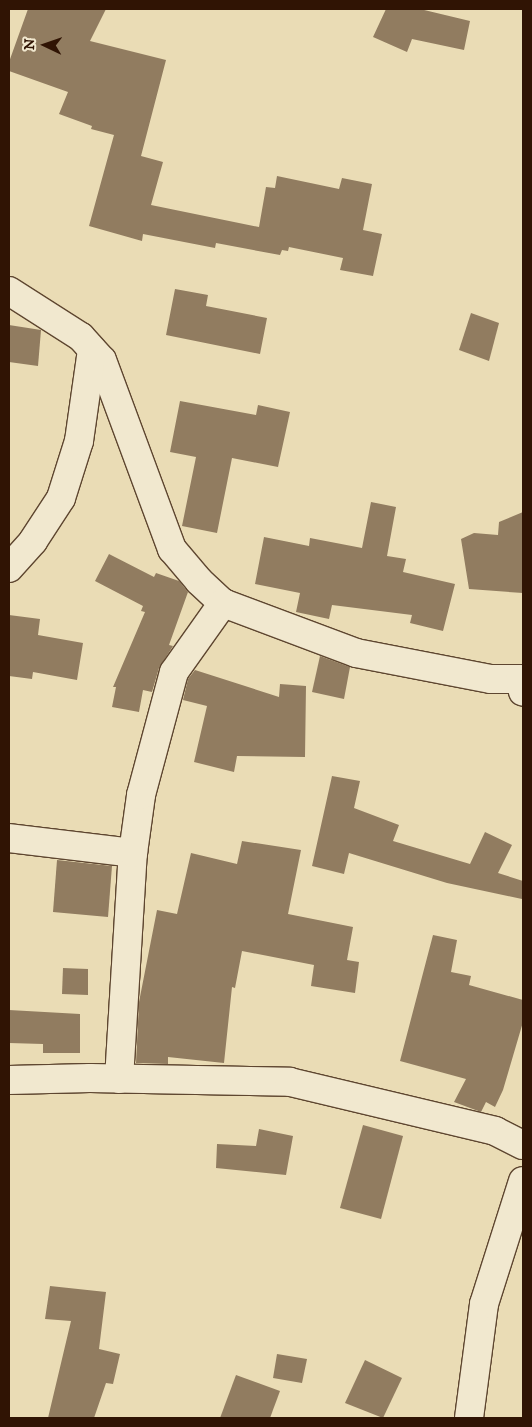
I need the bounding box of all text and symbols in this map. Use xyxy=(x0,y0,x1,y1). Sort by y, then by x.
north arrow xyxy=(20,20,70,70)
text: N xyxy=(21,38,39,50)

